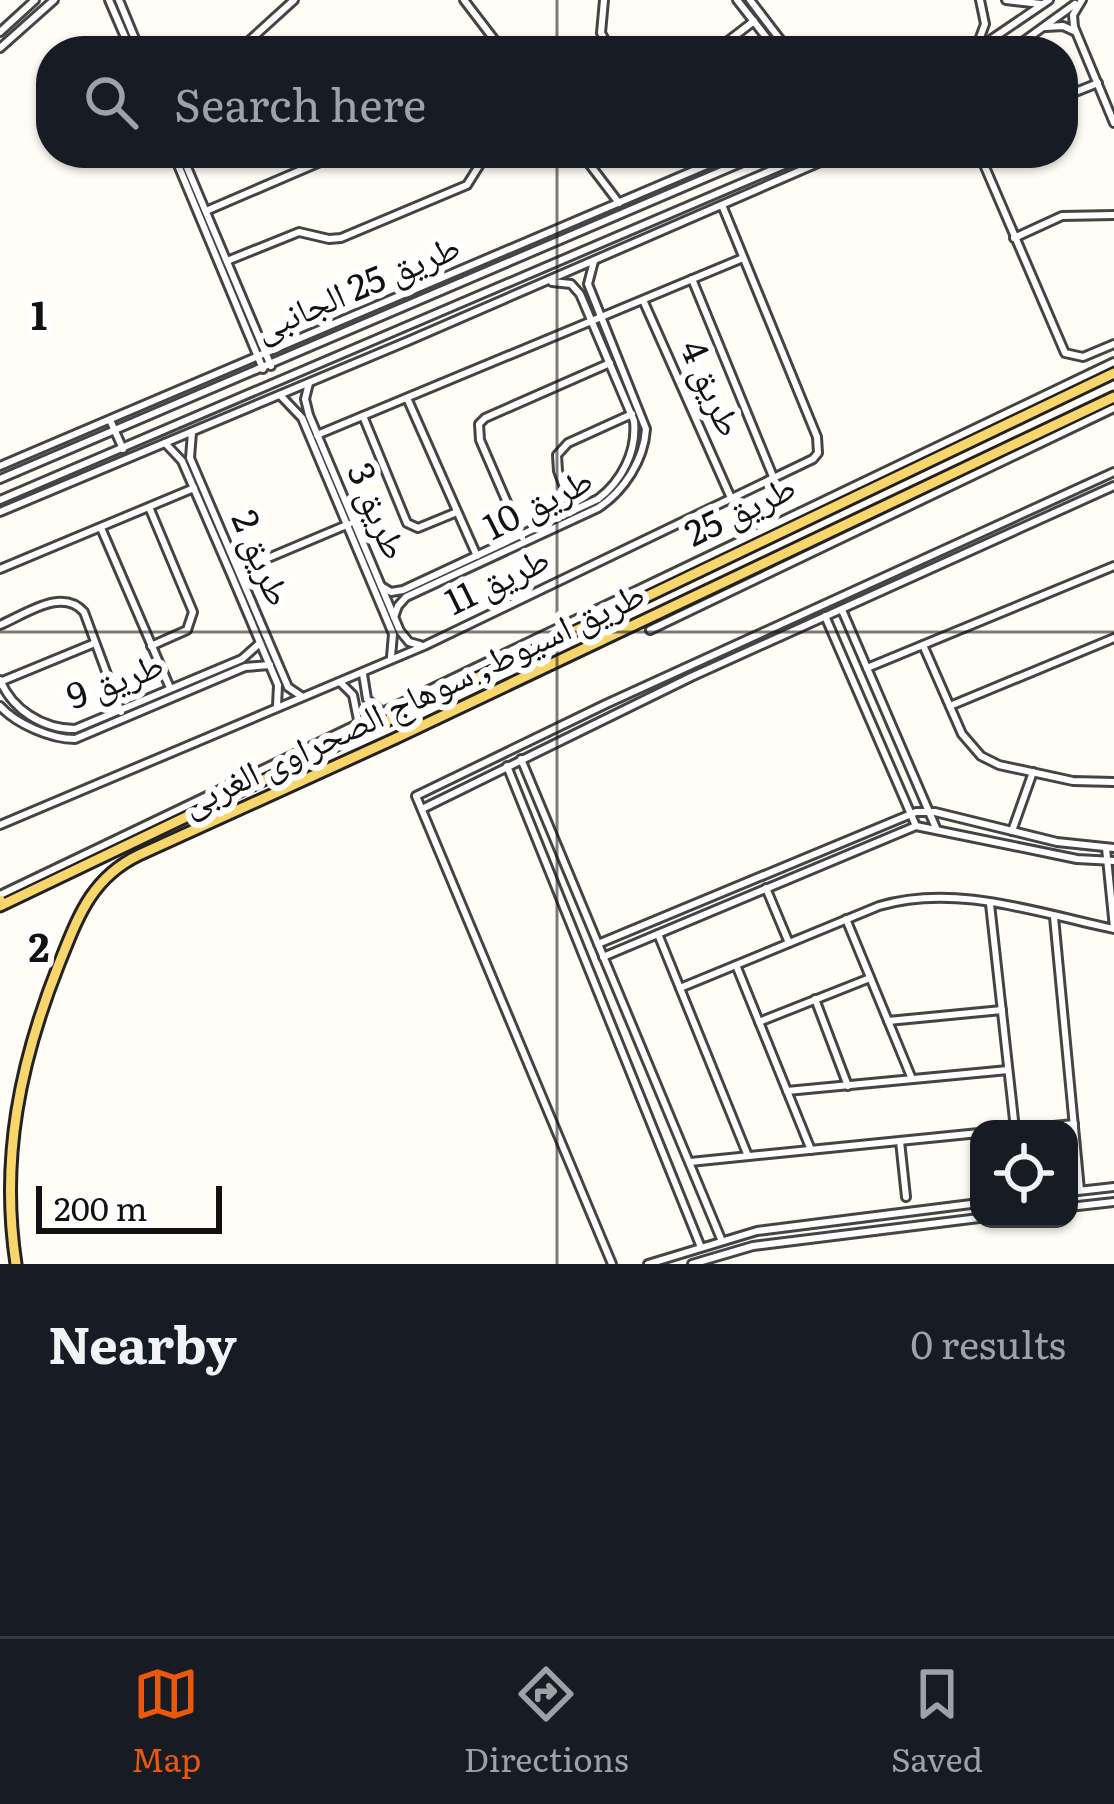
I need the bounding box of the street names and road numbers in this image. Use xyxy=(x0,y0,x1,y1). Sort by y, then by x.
street label: طريق 25 الجانبى xyxy=(245,217,467,352)
street label: طريق 4 xyxy=(670,330,759,444)
street label: طريق 10 xyxy=(473,451,601,551)
street label: طريق 3 xyxy=(336,453,424,567)
street label: طريق 25 xyxy=(674,458,803,557)
street label: طريق 2 xyxy=(221,501,308,613)
street label: طريق 11 xyxy=(435,530,557,626)
street label: طريق اسيوط, سوهاج الصحراوى الغربى xyxy=(172,565,652,827)
street label: طريق 9 xyxy=(58,635,170,720)

